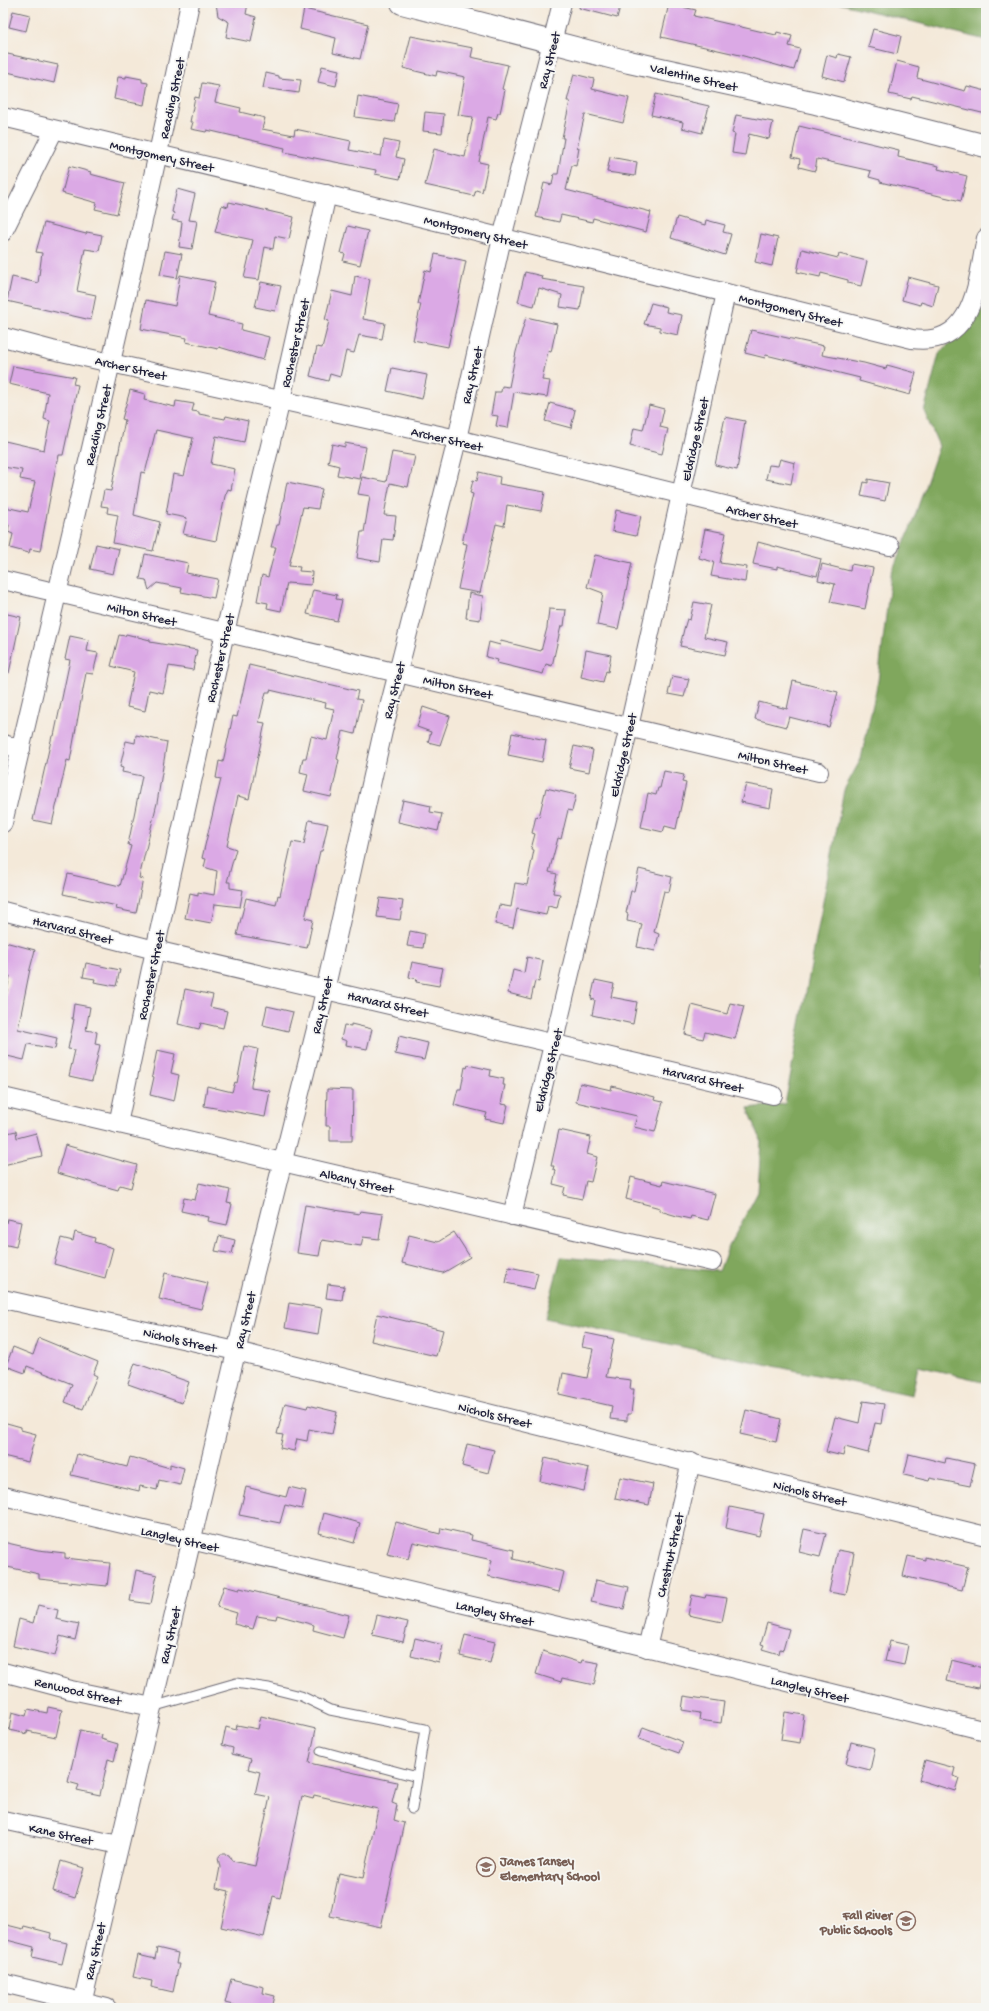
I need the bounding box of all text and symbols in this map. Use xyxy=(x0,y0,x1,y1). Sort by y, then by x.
street label: Ray Street xyxy=(536,29,565,91)
street label: Reading Street xyxy=(158,55,190,140)
street label: Valentine Street xyxy=(647,61,740,96)
street label: Montgomery Street xyxy=(108,138,216,177)
street label: Montgomery Street xyxy=(422,213,530,254)
street label: Montgomery Street xyxy=(737,291,845,332)
street label: Rochester Street xyxy=(279,296,314,389)
street label: Ray Street xyxy=(460,344,488,406)
street label: Archer Street xyxy=(93,354,169,385)
street label: Reading Street xyxy=(83,382,116,467)
street label: Eldridge Street xyxy=(680,395,714,483)
street label: Archer Street xyxy=(409,425,485,456)
street label: Archer Street xyxy=(724,502,800,533)
street label: Milton Street xyxy=(105,600,179,631)
street label: Rochester Street xyxy=(204,611,239,704)
street label: Ray Street xyxy=(381,659,410,721)
street label: Milton Street xyxy=(421,673,495,704)
street label: Eldridge Street xyxy=(608,711,642,799)
street label: Milton Street xyxy=(736,748,810,779)
street label: Harvard Street xyxy=(31,914,116,949)
street label: Rochester Street xyxy=(136,928,170,1022)
street label: Ray Street xyxy=(310,974,338,1036)
street label: Harvard Street xyxy=(346,989,431,1022)
street label: Eldridge Street xyxy=(532,1026,567,1114)
street label: Harvard Street xyxy=(661,1064,746,1097)
street label: Albany Street xyxy=(318,1167,396,1199)
street label: Ray Street xyxy=(233,1289,261,1351)
street label: Nichols Street xyxy=(141,1326,219,1358)
street label: Nichols Street xyxy=(456,1400,534,1433)
street label: Nichols Street xyxy=(771,1478,849,1511)
street label: Chestnut Street xyxy=(654,1510,689,1599)
street label: Langley Street xyxy=(139,1524,221,1557)
street label: Langley Street xyxy=(454,1598,536,1631)
street label: Ray Street xyxy=(158,1604,186,1666)
street label: Langley Street xyxy=(769,1674,851,1708)
street label: Renwood Street xyxy=(33,1675,124,1710)
street label: Kane Street xyxy=(27,1821,95,1850)
place label: James Tansey Elementary School xyxy=(499,1855,600,1885)
school or university icon: James Tansey Elementary School xyxy=(475,1856,497,1878)
place label: Fall River Public Schools xyxy=(819,1909,893,1939)
school or university icon: Fall River Public Schools xyxy=(895,1910,917,1932)
street label: Ray Street xyxy=(83,1920,111,1982)

